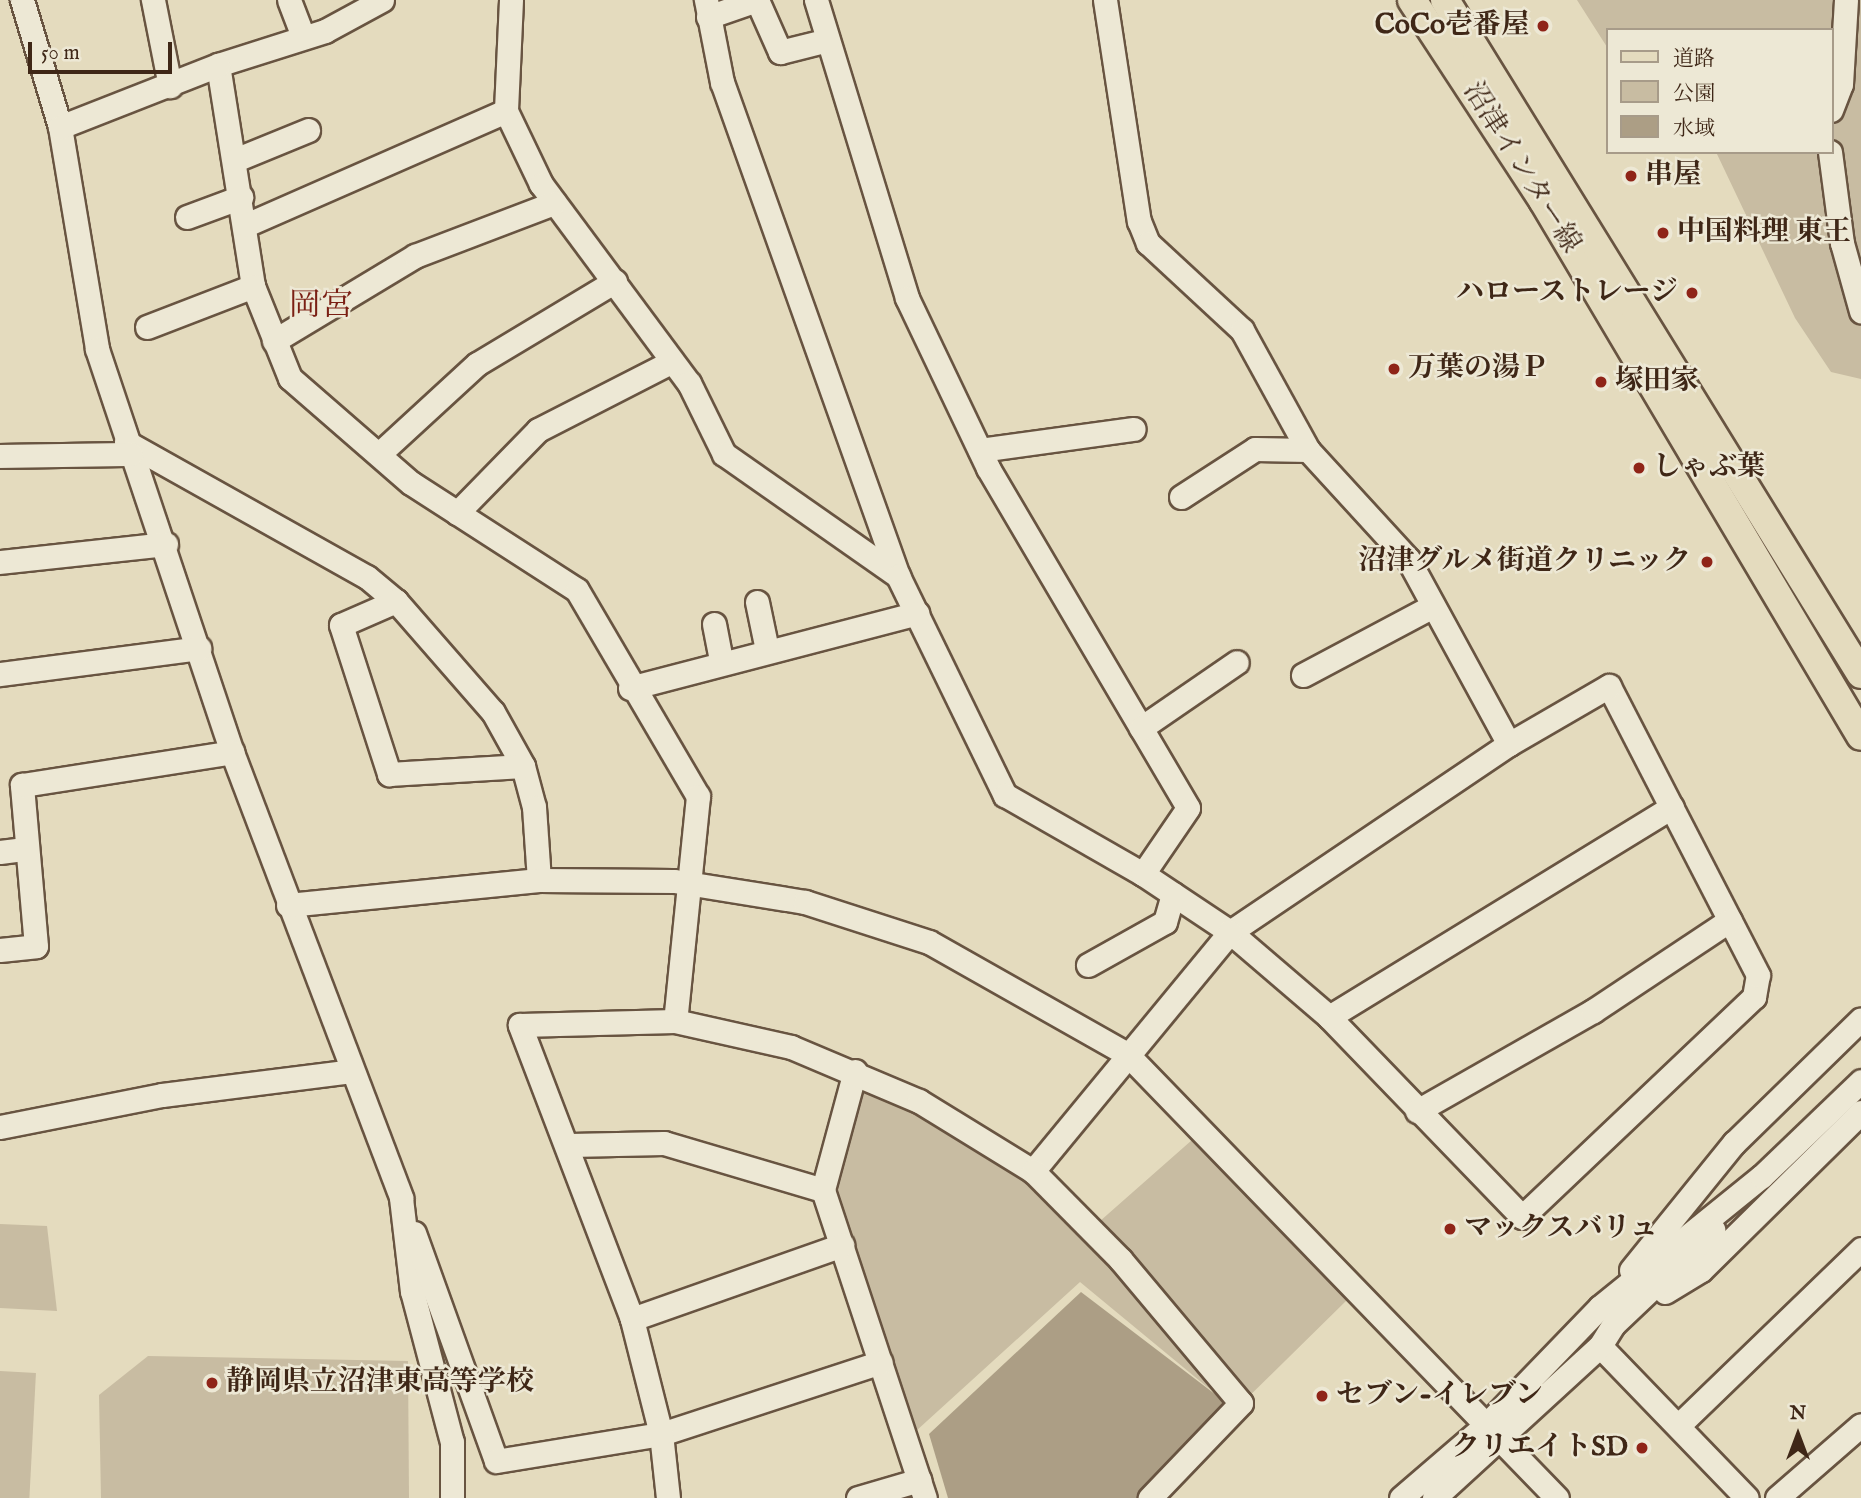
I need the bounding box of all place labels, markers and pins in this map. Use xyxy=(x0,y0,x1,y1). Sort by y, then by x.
place label: CoCo壱番屋 xyxy=(1375,9,1529,43)
marker: CoCo壱番屋 xyxy=(1535,18,1551,34)
place label: 串屋 xyxy=(1645,159,1701,193)
marker: 串屋 xyxy=(1623,168,1639,184)
place label: 中国料理 東王 xyxy=(1677,216,1851,250)
marker: 中国料理 東王 xyxy=(1655,225,1671,241)
place label: ハローストレージ xyxy=(1454,276,1678,310)
marker: ハローストレージ xyxy=(1684,285,1700,301)
place label: 万葉の湯Ｐ xyxy=(1408,352,1548,386)
marker: 万葉の湯Ｐ xyxy=(1386,361,1402,377)
place label: 塚田家 xyxy=(1615,365,1699,399)
marker: 塚田家 xyxy=(1593,374,1609,390)
place label: しゃぶ葉 xyxy=(1653,451,1765,485)
marker: しゃぶ葉 xyxy=(1631,460,1647,476)
place label: 沼津グルメ街道クリニック xyxy=(1355,545,1691,579)
marker: 沼津グルメ街道クリニック xyxy=(1697,552,1717,572)
place label: マックスバリュ xyxy=(1464,1212,1660,1246)
marker: マックスバリュ xyxy=(1442,1221,1458,1237)
place label: 静岡県立沼津東高等学校 xyxy=(226,1366,534,1400)
marker: 静岡県立沼津東高等学校 xyxy=(204,1375,220,1391)
place label: セブン-イレブン xyxy=(1336,1379,1545,1413)
marker: セブン-イレブン xyxy=(1314,1388,1330,1404)
place label: クリエイトSD xyxy=(1451,1431,1628,1465)
marker: クリエイトSD xyxy=(1634,1440,1650,1456)

